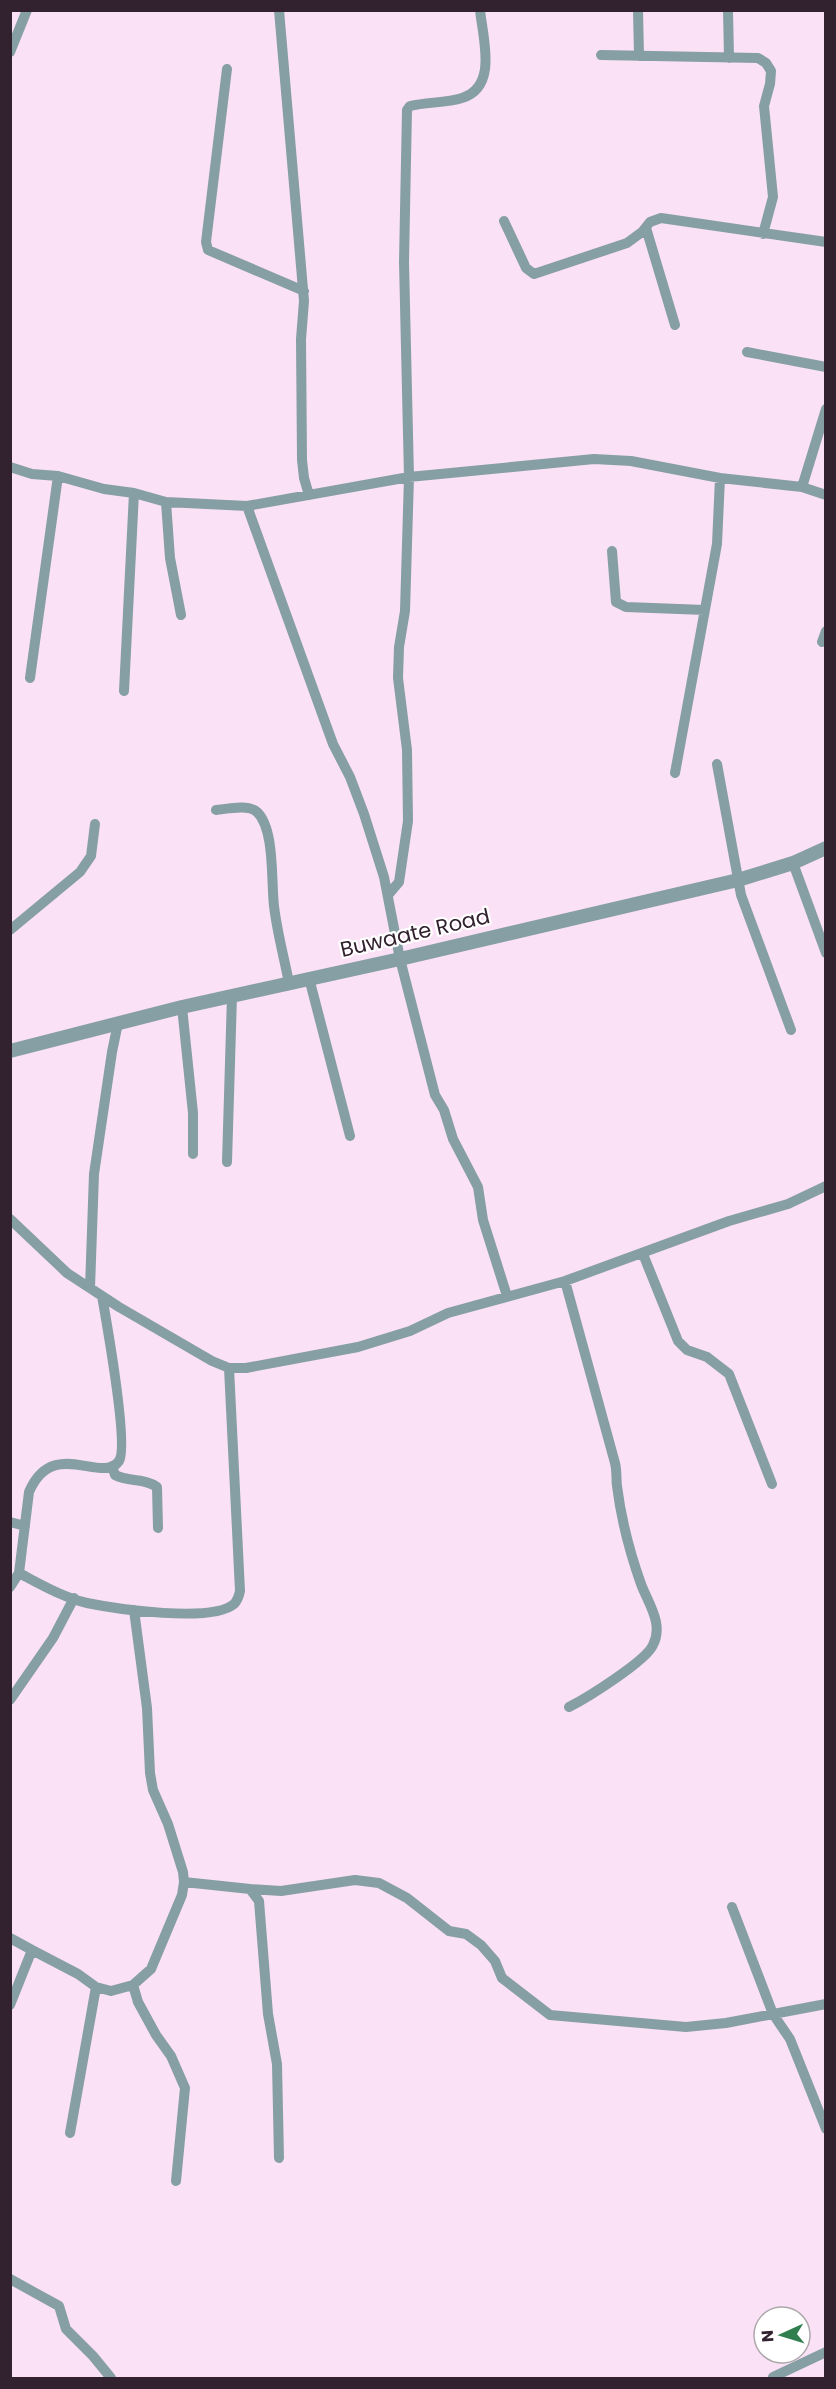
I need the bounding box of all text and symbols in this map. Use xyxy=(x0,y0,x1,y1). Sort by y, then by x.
street label: Buwaate Road xyxy=(337,901,493,964)
north arrow xyxy=(752,2305,812,2365)
text: N xyxy=(756,2329,779,2343)

